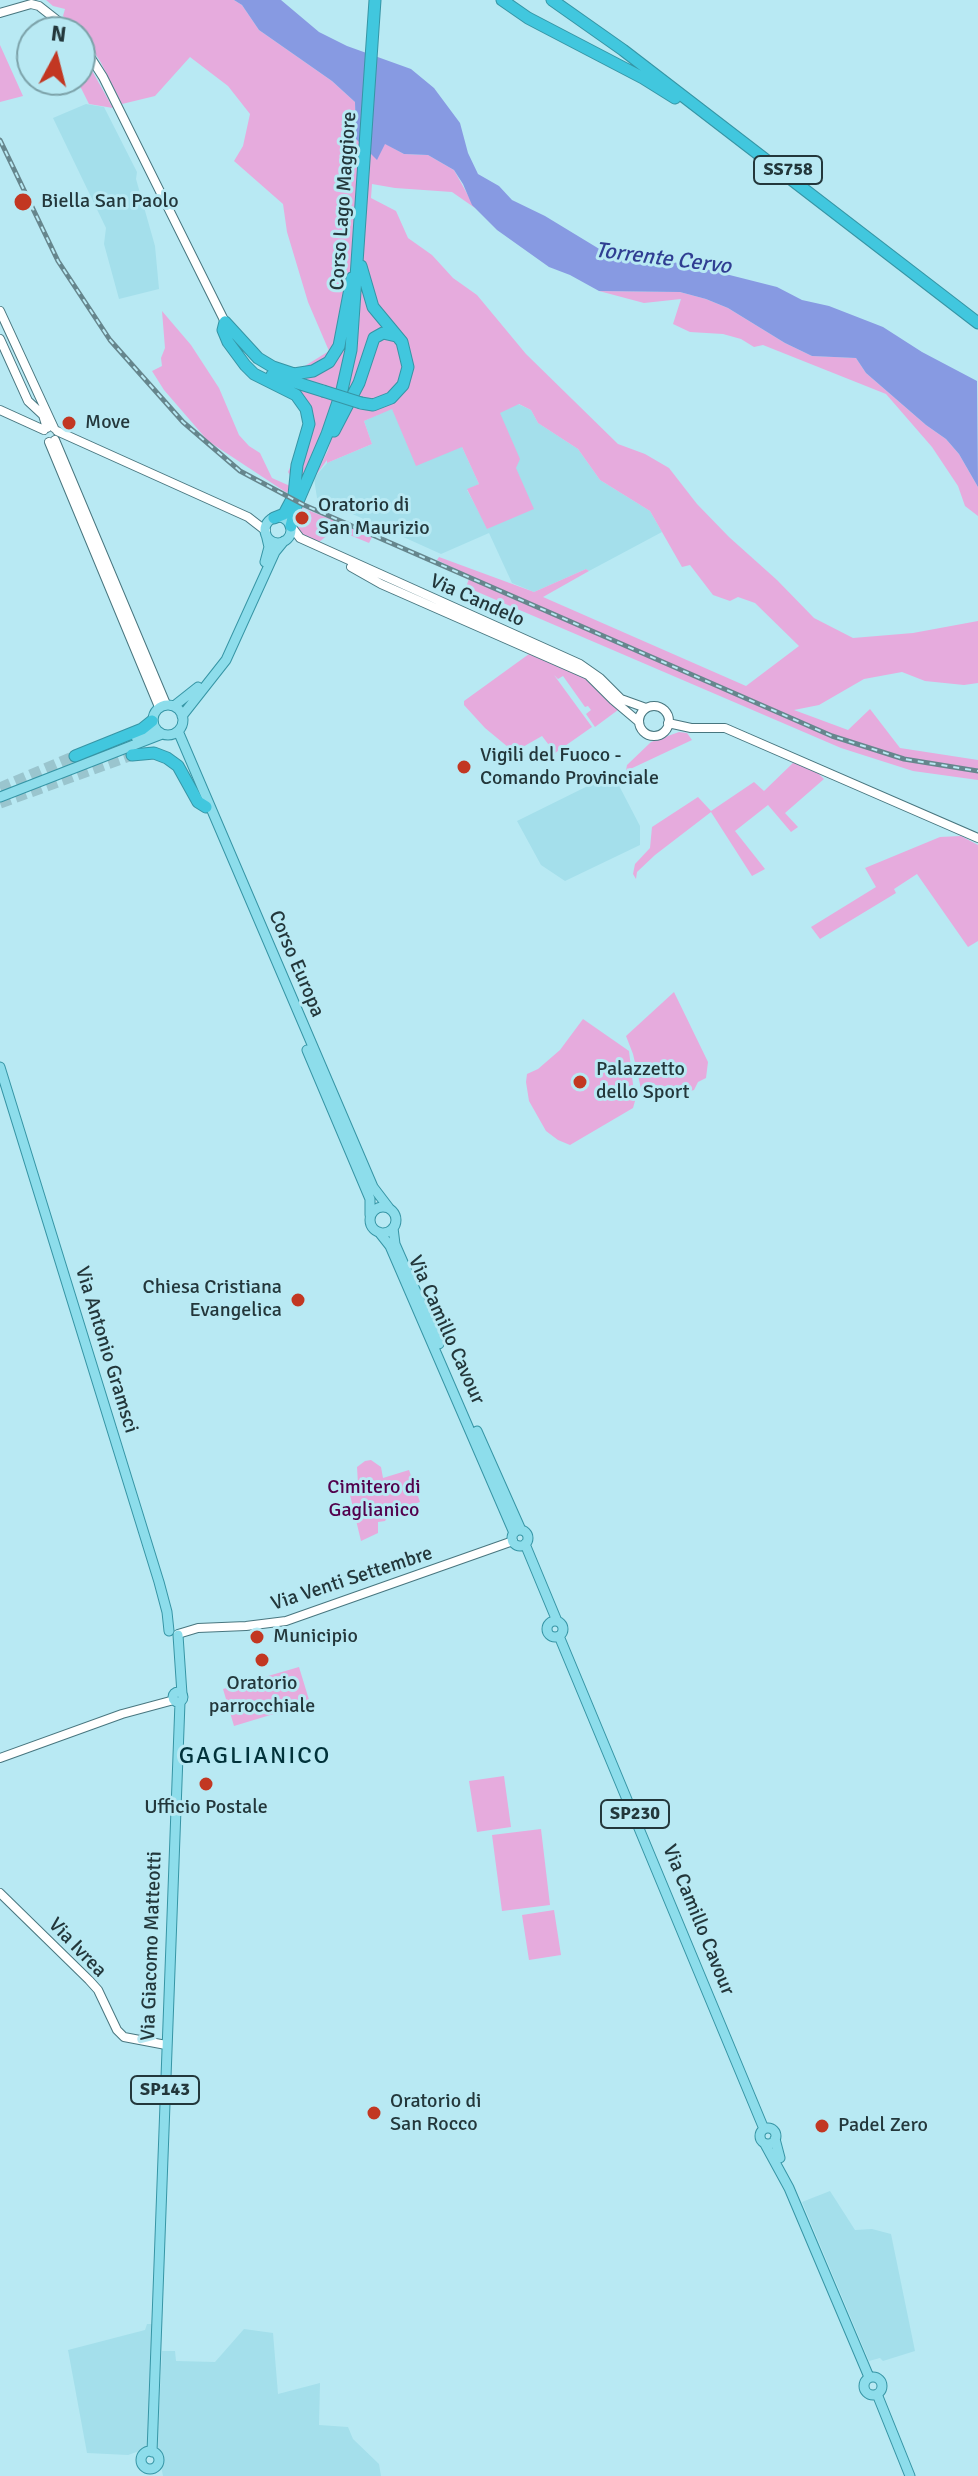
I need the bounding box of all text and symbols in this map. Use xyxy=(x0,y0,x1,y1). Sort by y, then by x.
north arrow xyxy=(16,16,96,96)
text: N xyxy=(49,19,68,48)
street label: Corso Lago Maggiore xyxy=(326,111,362,291)
road number: SS758 xyxy=(754,156,822,184)
place label: Biella San Paolo xyxy=(41,190,179,214)
marker: Biella San Paolo xyxy=(12,191,34,213)
water label: Torrente Cervo xyxy=(594,238,732,280)
place label: Move xyxy=(85,411,130,435)
marker: Move xyxy=(60,414,78,432)
place label: Oratorio di San Maurizio xyxy=(318,494,430,541)
marker: Oratorio di San Maurizio xyxy=(293,509,311,527)
street label: Via Candelo xyxy=(426,569,528,633)
place label: Vigili del Fuoco - Comando Provinciale xyxy=(480,744,659,791)
marker: Vigili del Fuoco - Comando Provinciale xyxy=(455,758,473,776)
street label: Corso Europa xyxy=(263,907,329,1021)
place label: Palazzetto dello Sport xyxy=(596,1058,690,1105)
marker: Palazzetto dello Sport xyxy=(571,1073,589,1091)
street label: Via Camillo Cavour xyxy=(402,1252,490,1408)
street label: Via Antonio Gramsci xyxy=(69,1264,143,1436)
place label: Chiesa Cristiana Evangelica xyxy=(143,1276,282,1323)
marker: Chiesa Cristiana Evangelica xyxy=(289,1291,307,1309)
park label: Cimitero di Gaglianico xyxy=(327,1476,421,1523)
street label: Via Venti Settembre xyxy=(268,1542,436,1616)
place label: Municipio xyxy=(273,1625,358,1649)
marker: Municipio xyxy=(248,1628,266,1646)
marker: Oratorio parrocchiale xyxy=(253,1651,271,1669)
place label: Oratorio parrocchiale xyxy=(209,1672,315,1719)
district label: GAGLIANICO xyxy=(179,1743,331,1771)
marker: Ufficio Postale xyxy=(197,1775,215,1793)
place label: Ufficio Postale xyxy=(144,1796,268,1820)
road number: SP230 xyxy=(601,1800,669,1828)
street label: Via Camillo Cavour xyxy=(657,1841,739,1999)
street label: Via Giacomo Matteotti xyxy=(137,1851,167,2041)
street label: Via Ivrea xyxy=(43,1913,111,1983)
road number: SP143 xyxy=(131,2076,199,2104)
place label: Oratorio di San Rocco xyxy=(390,2090,481,2137)
marker: Oratorio di San Rocco xyxy=(365,2104,383,2122)
place label: Padel Zero xyxy=(838,2114,928,2138)
marker: Padel Zero xyxy=(813,2117,831,2135)

